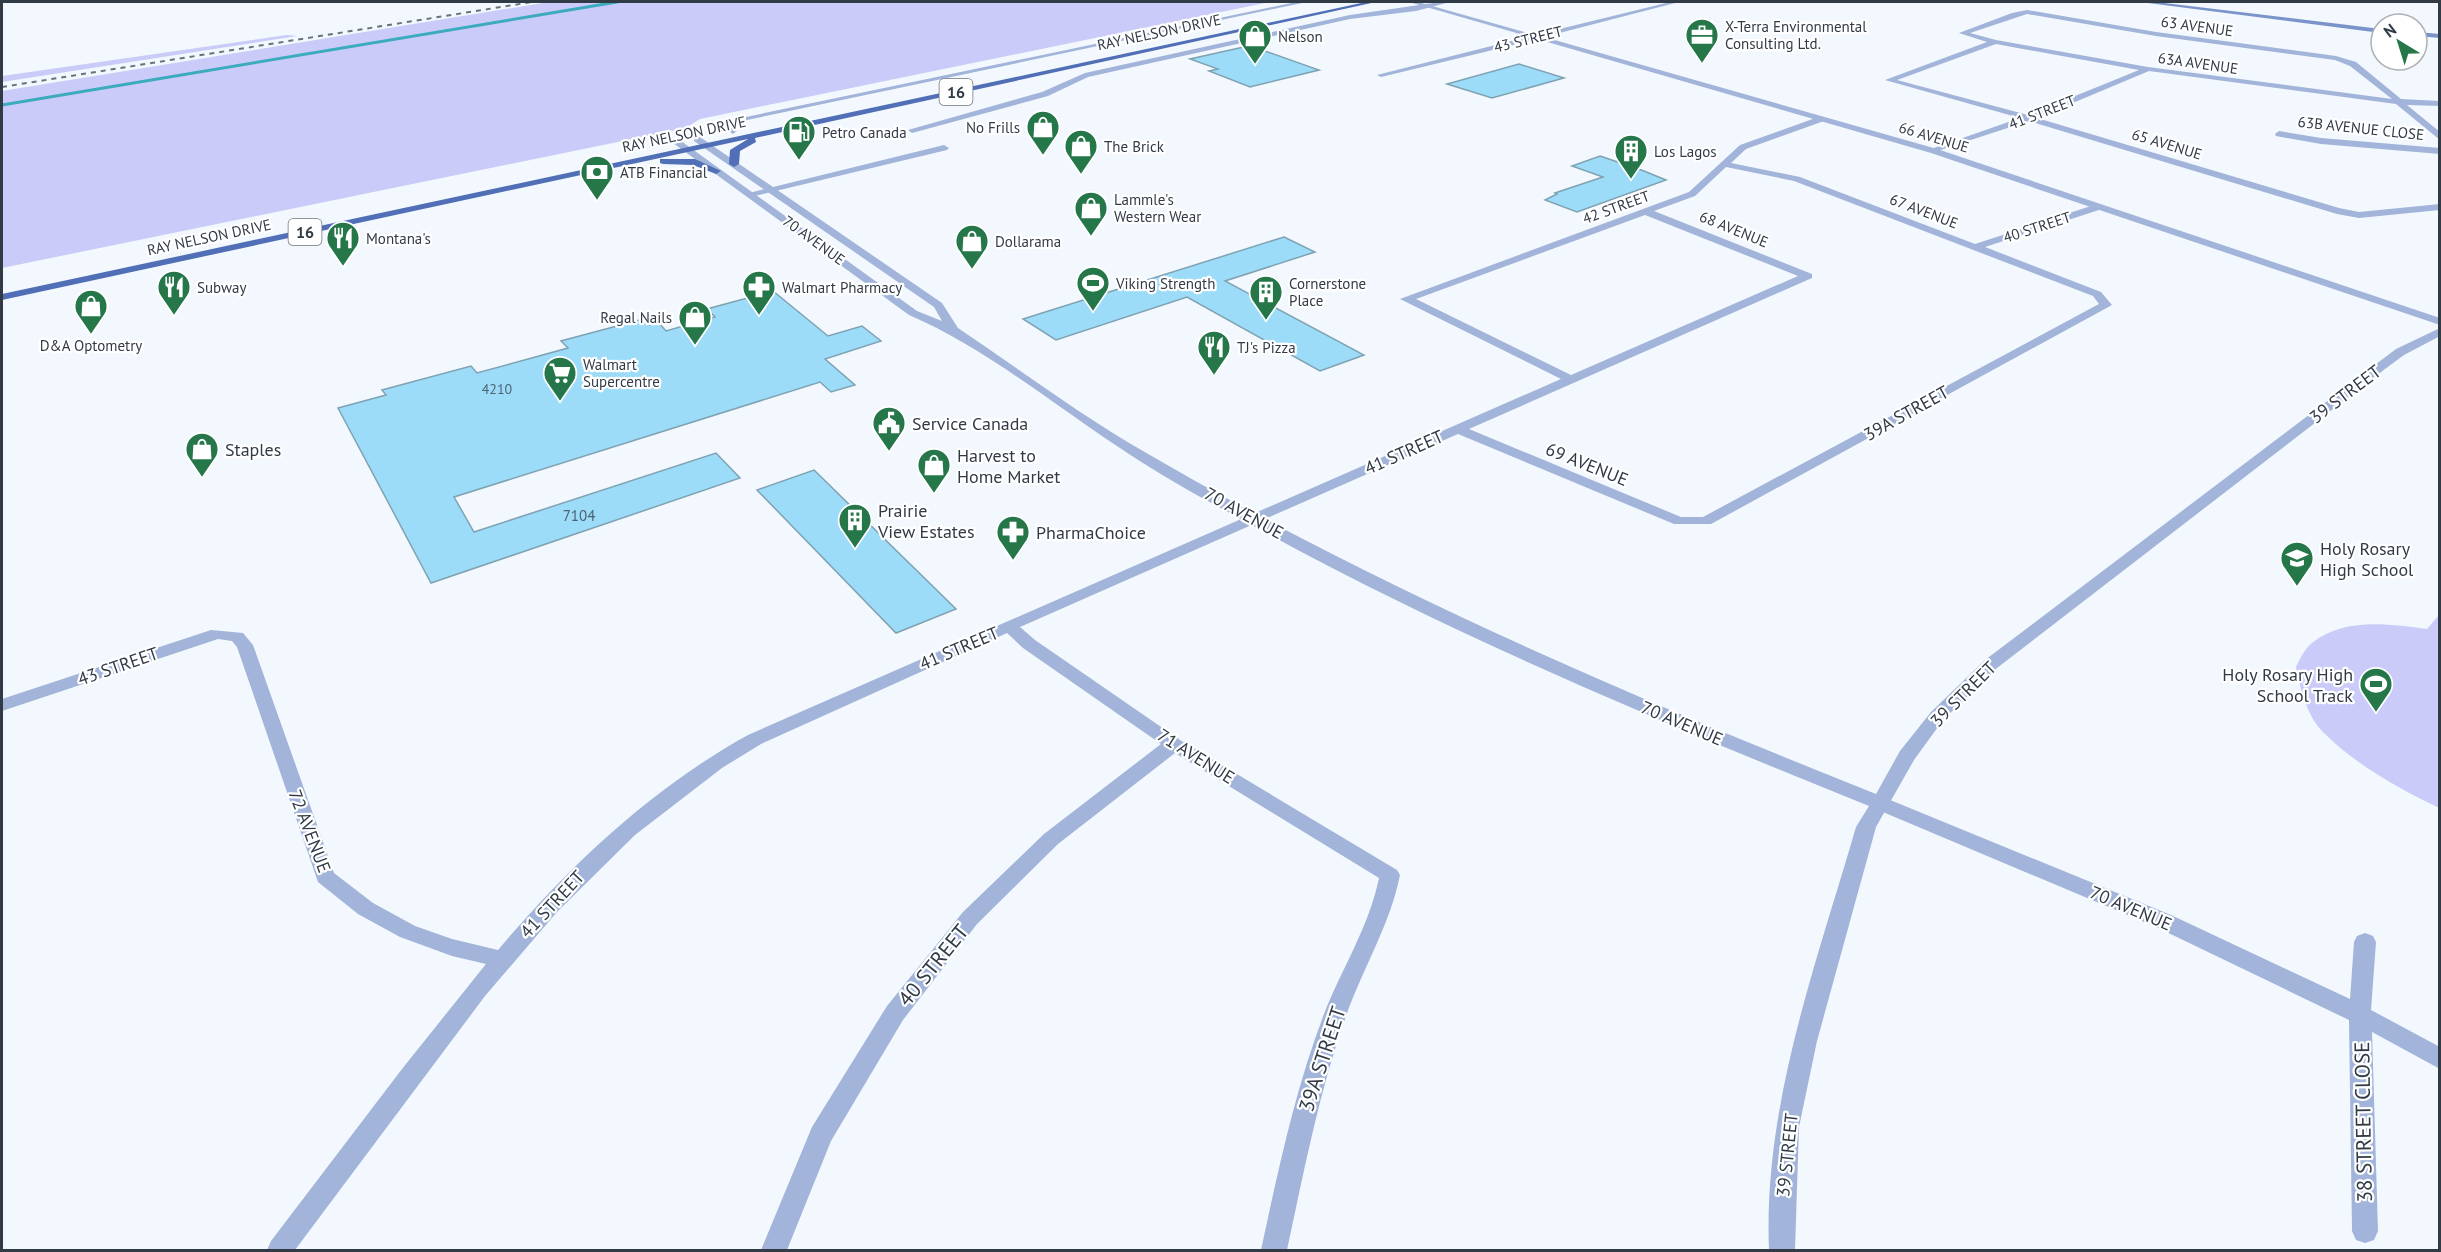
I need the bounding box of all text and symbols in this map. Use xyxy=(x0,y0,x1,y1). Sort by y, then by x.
street label: RAY NELSON DRIVE xyxy=(1095,10,1223,54)
street label: 63 AVENUE xyxy=(2160,12,2234,40)
north arrow xyxy=(2369,12,2429,72)
office icon: X-Terra Environmental Consulting Ltd. xyxy=(1684,17,1720,64)
place label: X-Terra Environmental Consulting Ltd. xyxy=(1725,17,1867,53)
shop icon: Nelson xyxy=(1237,18,1273,65)
text: N xyxy=(2379,19,2400,41)
street label: 43 STREET xyxy=(1492,21,1565,57)
place label: Nelson xyxy=(1278,27,1323,46)
street label: 63A AVENUE xyxy=(2157,48,2239,78)
road number: 16 xyxy=(940,79,972,105)
street label: 41 STREET xyxy=(2006,90,2079,133)
shop icon: No Frills xyxy=(1025,109,1061,156)
street label: RAY NELSON DRIVE xyxy=(620,112,748,156)
street label: 63B AVENUE CLOSE xyxy=(2297,112,2425,144)
fuel station icon: Petro Canada xyxy=(781,114,817,161)
street label: 66 AVENUE xyxy=(1897,117,1971,157)
place label: No Frills xyxy=(966,118,1020,137)
place label: Petro Canada xyxy=(822,123,907,142)
street label: 65 AVENUE xyxy=(2130,124,2204,164)
shop icon: The Brick xyxy=(1063,128,1099,175)
building icon: Los Lagos xyxy=(1613,133,1649,180)
place label: The Brick xyxy=(1104,137,1165,156)
place label: Los Lagos xyxy=(1654,142,1717,161)
bank icon: ATB Financial xyxy=(579,154,615,201)
place label: ATB Financial xyxy=(620,163,708,182)
street label: 42 STREET xyxy=(1580,186,1653,228)
street label: 67 AVENUE xyxy=(1887,189,1961,233)
shop icon: Lammle's Western Wear xyxy=(1073,190,1109,237)
place label: Lammle's Western Wear xyxy=(1114,190,1201,226)
street label: 68 AVENUE xyxy=(1697,207,1771,251)
street label: 40 STREET xyxy=(2001,207,2074,247)
street label: 70 AVENUE xyxy=(779,211,849,269)
street label: RAY NELSON DRIVE xyxy=(145,215,273,259)
road number: 16 xyxy=(288,219,322,245)
restaurant icon: Montana's xyxy=(325,220,361,267)
shop icon: Dollarama xyxy=(954,223,990,270)
place label: Montana's xyxy=(366,229,431,248)
place label: Dollarama xyxy=(995,232,1061,251)
sports icon: Viking Strength xyxy=(1075,265,1111,312)
restaurant icon: Subway xyxy=(156,269,192,316)
pharmacy icon: Walmart Pharmacy xyxy=(741,269,777,316)
place label: Viking Strength xyxy=(1115,274,1215,293)
building icon: Cornerstone Place xyxy=(1248,274,1284,321)
place label: Cornerstone Place xyxy=(1289,274,1366,310)
place label: Subway xyxy=(197,278,246,297)
place label: Walmart Pharmacy xyxy=(782,278,902,297)
shop icon: D&A Optometry xyxy=(73,288,109,335)
shop icon: Regal Nails xyxy=(677,299,713,346)
place label: Regal Nails xyxy=(600,308,672,327)
restaurant icon: TJ's Pizza xyxy=(1196,329,1232,376)
place label: D&A Optometry xyxy=(40,336,142,355)
place label: TJ's Pizza xyxy=(1237,338,1296,357)
supermarket icon: Walmart Supercentre xyxy=(542,355,578,402)
place label: Walmart Supercentre xyxy=(583,355,660,391)
street label: 39 STREET xyxy=(2305,360,2385,428)
house number: 4210 xyxy=(482,380,513,398)
street label: 39A STREET xyxy=(1859,380,1953,446)
public building icon: Service Canada xyxy=(871,405,907,452)
place label: Service Canada xyxy=(912,412,1028,435)
street label: 41 STREET xyxy=(1361,424,1447,480)
shop icon: Staples xyxy=(184,431,220,478)
street label: 69 AVENUE xyxy=(1542,437,1632,491)
place label: Staples xyxy=(225,438,281,461)
place label: Harvest to Home Market xyxy=(957,444,1060,488)
shop icon: Harvest to Home Market xyxy=(916,447,952,494)
street label: 70 AVENUE xyxy=(1200,482,1288,544)
place label: Prairie View Estates xyxy=(877,499,974,543)
building icon: Prairie View Estates xyxy=(837,502,873,549)
house number: 7104 xyxy=(563,506,595,525)
pharmacy icon: PharmaChoice xyxy=(995,514,1031,561)
place label: PharmaChoice xyxy=(1036,521,1146,544)
place label: Holy Rosary High School xyxy=(2320,537,2414,581)
school or university icon: Holy Rosary High School xyxy=(2279,540,2315,587)
street label: 41 STREET xyxy=(916,621,1002,675)
street label: 43 STREET xyxy=(75,641,161,691)
street label: 39 STREET xyxy=(1925,656,2001,732)
place label: Holy Rosary High School Track xyxy=(2222,663,2353,707)
sports icon: Holy Rosary High School Track xyxy=(2358,666,2394,713)
street label: 70 AVENUE xyxy=(1637,695,1727,751)
street label: 71 AVENUE xyxy=(1153,723,1239,789)
street label: 72 AVENUE xyxy=(284,786,336,876)
street label: 41 STREET xyxy=(515,865,589,943)
street label: 70 AVENUE xyxy=(2086,880,2176,936)
street label: 40 STREET xyxy=(892,918,975,1012)
street label: 39A STREET xyxy=(1292,1002,1352,1115)
street label: 38 STREET CLOSE xyxy=(2348,1041,2378,1203)
street label: 39 STREET xyxy=(1771,1112,1803,1198)

